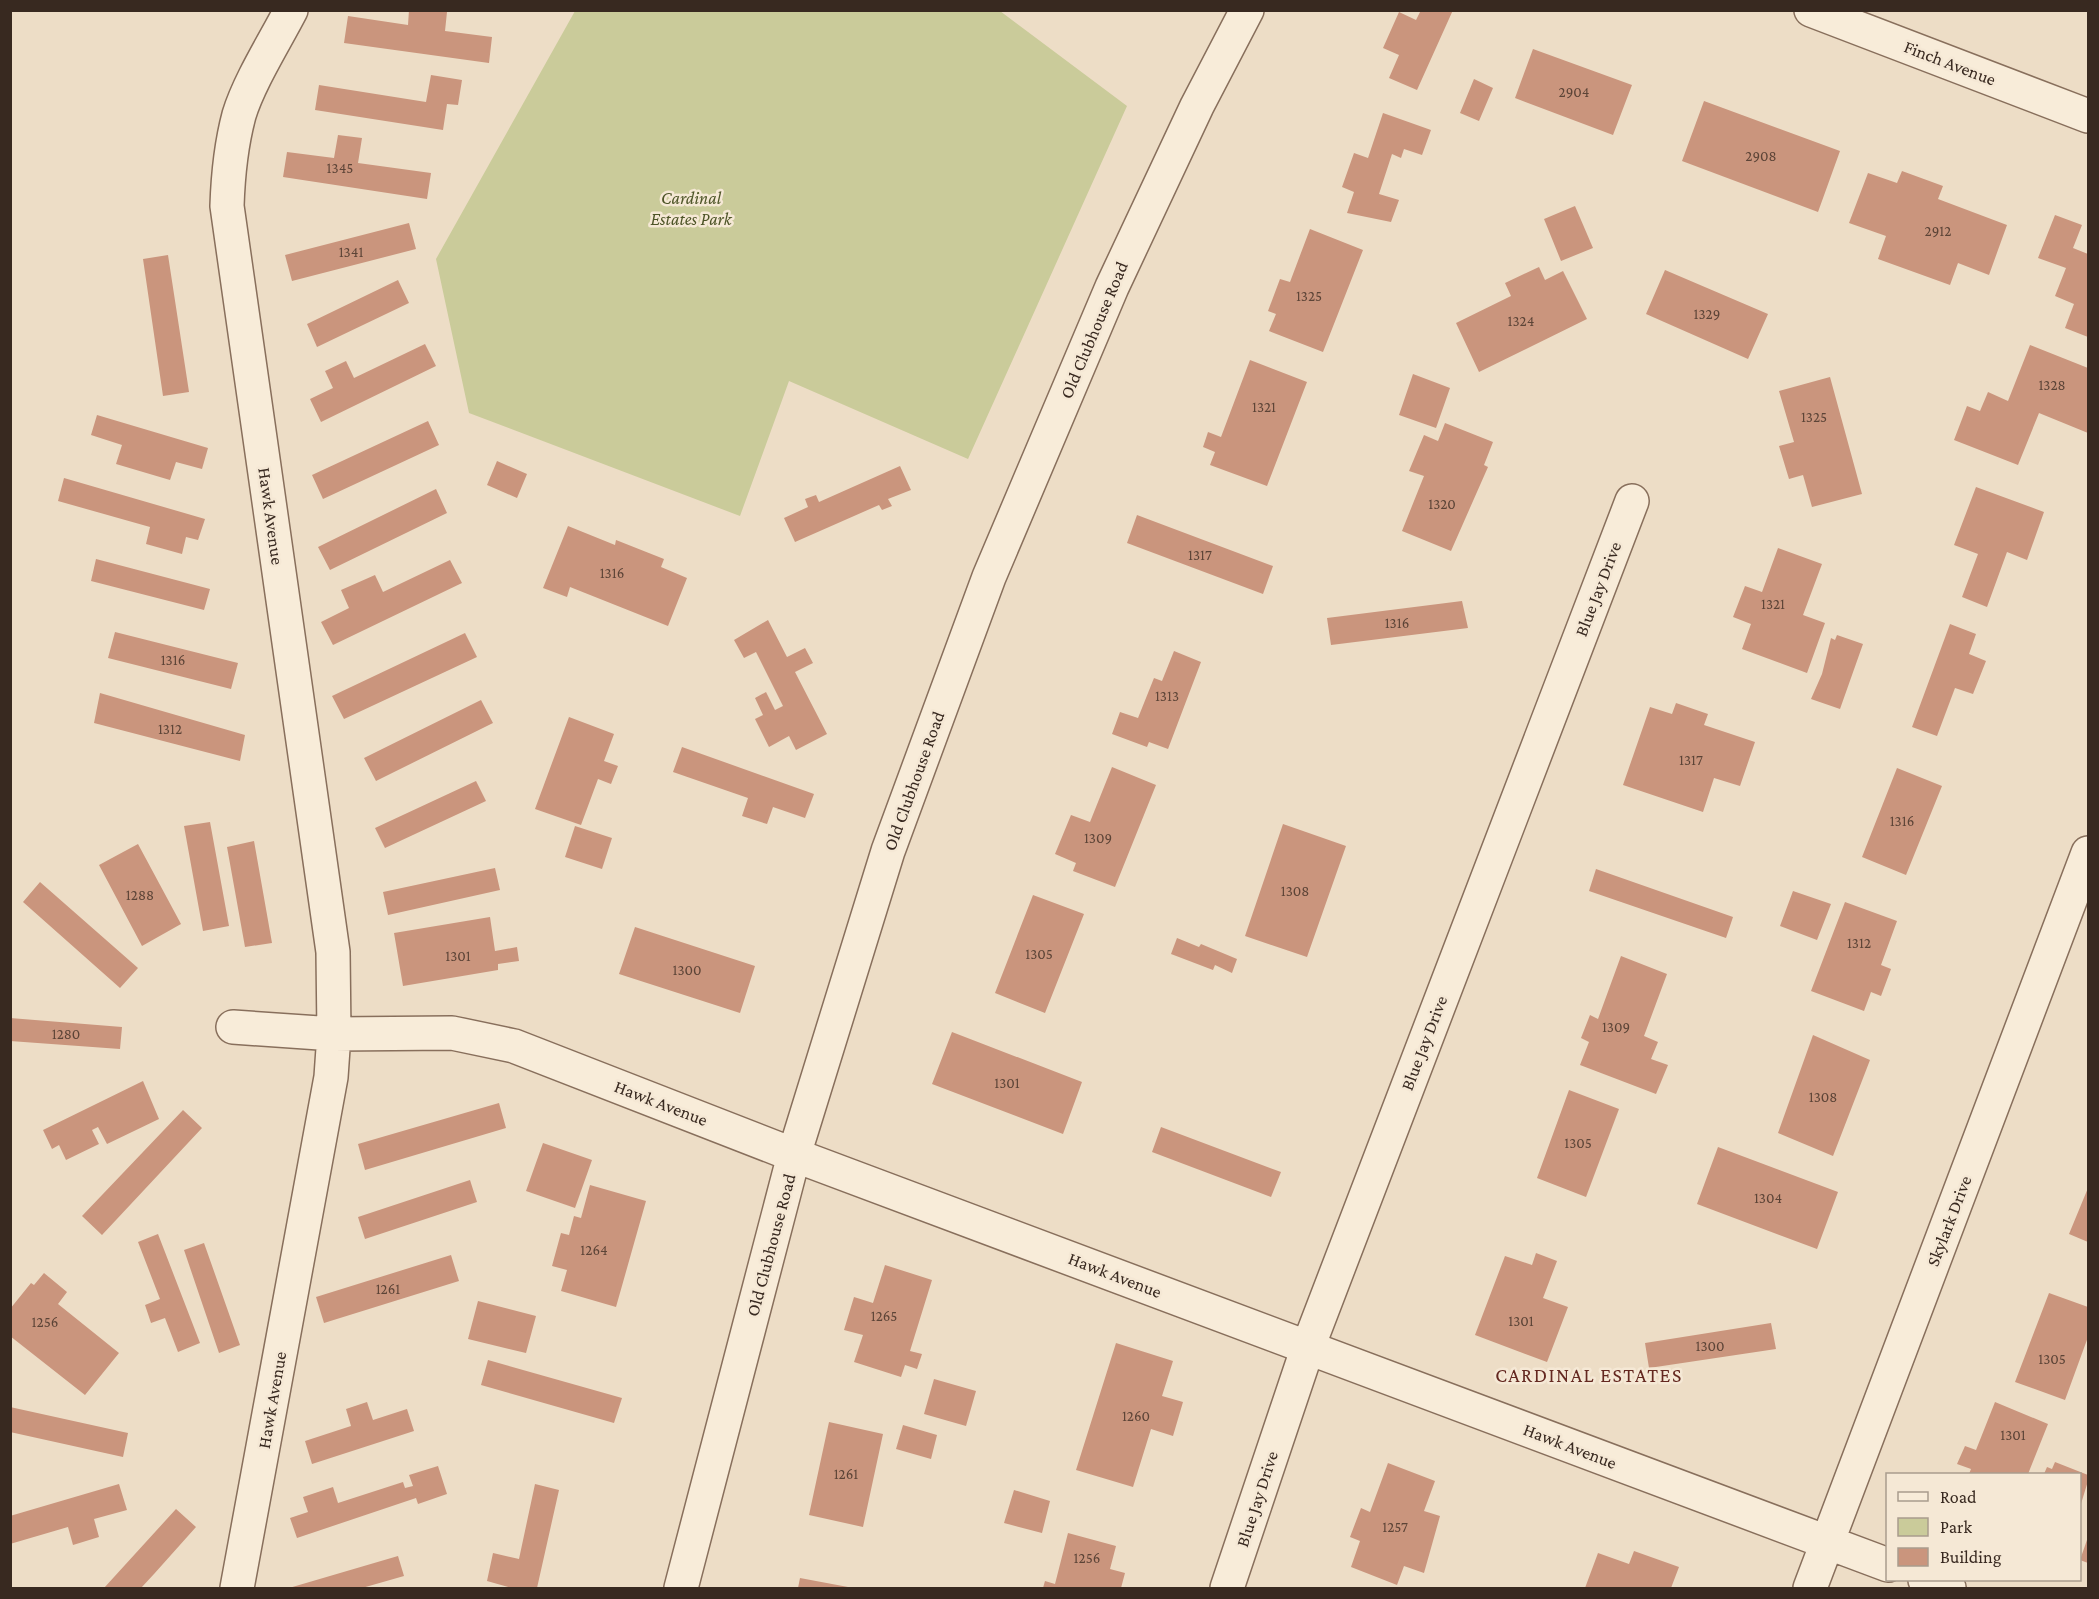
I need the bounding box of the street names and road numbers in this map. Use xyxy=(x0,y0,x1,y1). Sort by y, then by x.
street label: Finch Avenue xyxy=(1901,36,1999,90)
street label: Old Clubhouse Road xyxy=(1056,258,1132,401)
street label: Hawk Avenue xyxy=(254,466,288,566)
street label: Blue Jay Drive xyxy=(1571,539,1625,639)
street label: Old Clubhouse Road xyxy=(880,708,949,853)
street label: Blue Jay Drive xyxy=(1397,993,1451,1093)
street label: Hawk Avenue xyxy=(612,1076,711,1130)
street label: Old Clubhouse Road xyxy=(742,1171,800,1318)
street label: Skylark Drive xyxy=(1923,1173,1975,1269)
street label: Hawk Avenue xyxy=(1066,1248,1165,1302)
street label: Hawk Avenue xyxy=(254,1350,290,1450)
street label: Hawk Avenue xyxy=(1521,1419,1620,1473)
street label: Blue Jay Drive xyxy=(1232,1448,1282,1550)

